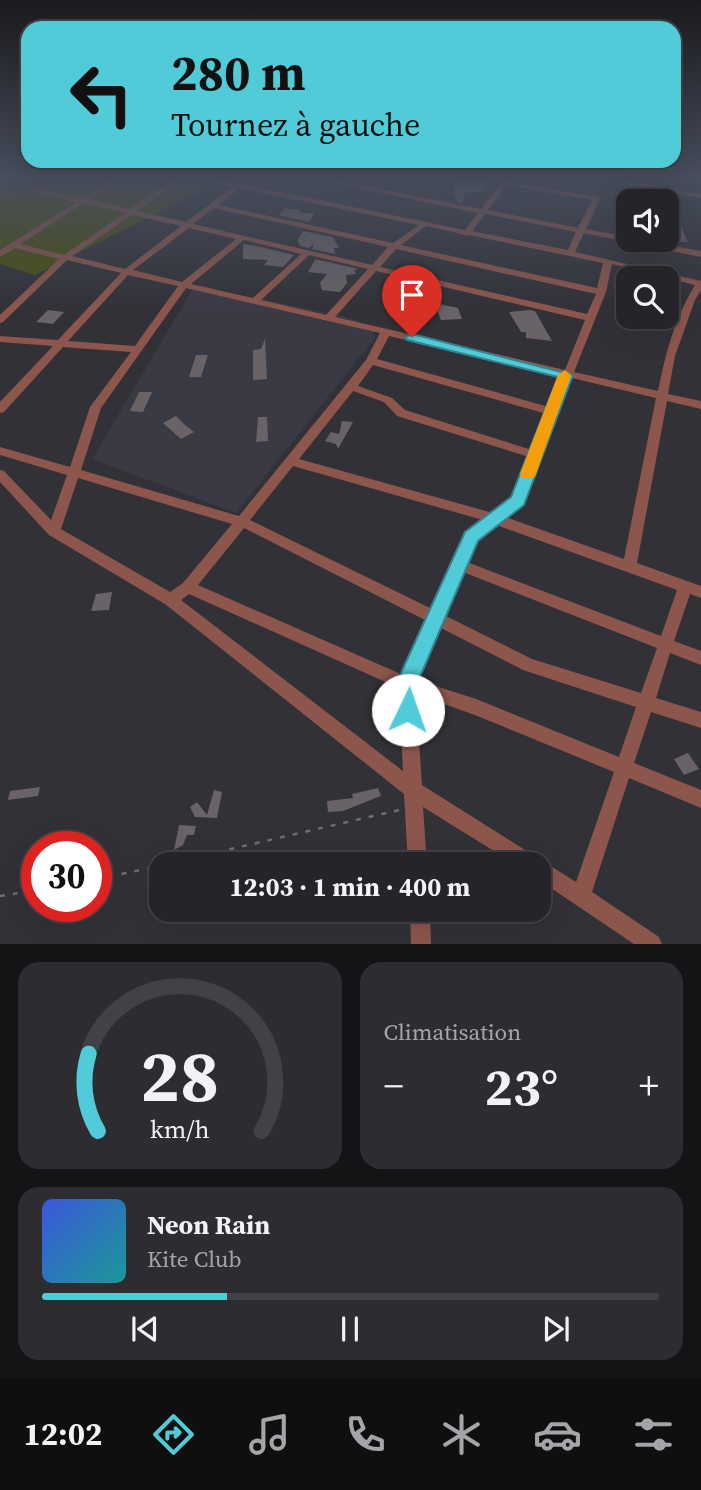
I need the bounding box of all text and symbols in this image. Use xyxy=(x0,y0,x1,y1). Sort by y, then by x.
text: 280 m xyxy=(171,39,306,106)
icon: left xyxy=(56,49,147,140)
text: Tournez à gauche xyxy=(171,103,420,147)
map controls xyxy=(616,189,679,329)
button: sound xyxy=(616,189,679,252)
pin xyxy=(382,265,442,337)
button: search xyxy=(616,266,679,329)
icon: arrive xyxy=(393,276,431,314)
position arrow xyxy=(371,673,445,747)
speed limit sign: 30 xyxy=(21,831,112,922)
text: 12:03 · 1 min · 400 m xyxy=(230,869,470,905)
text: Climatisation xyxy=(384,1016,521,1048)
text: 28 xyxy=(140,1027,219,1126)
text: 23° xyxy=(485,1051,558,1122)
text: − xyxy=(384,1060,404,1112)
text: + xyxy=(639,1060,659,1112)
text: km/h xyxy=(150,1112,210,1146)
text: Neon Rain xyxy=(147,1207,270,1243)
text: Kite Club xyxy=(147,1243,242,1275)
icon: previous xyxy=(126,1310,164,1348)
icon: pause xyxy=(331,1310,369,1348)
icon: next xyxy=(537,1310,575,1348)
icon: directions xyxy=(149,1410,198,1459)
icon: music xyxy=(245,1410,294,1459)
icon: phone xyxy=(341,1410,390,1459)
icon: climate xyxy=(437,1410,486,1459)
icon: car xyxy=(533,1410,582,1459)
icon: filters xyxy=(629,1410,678,1459)
text: 12:02 xyxy=(23,1412,102,1456)

